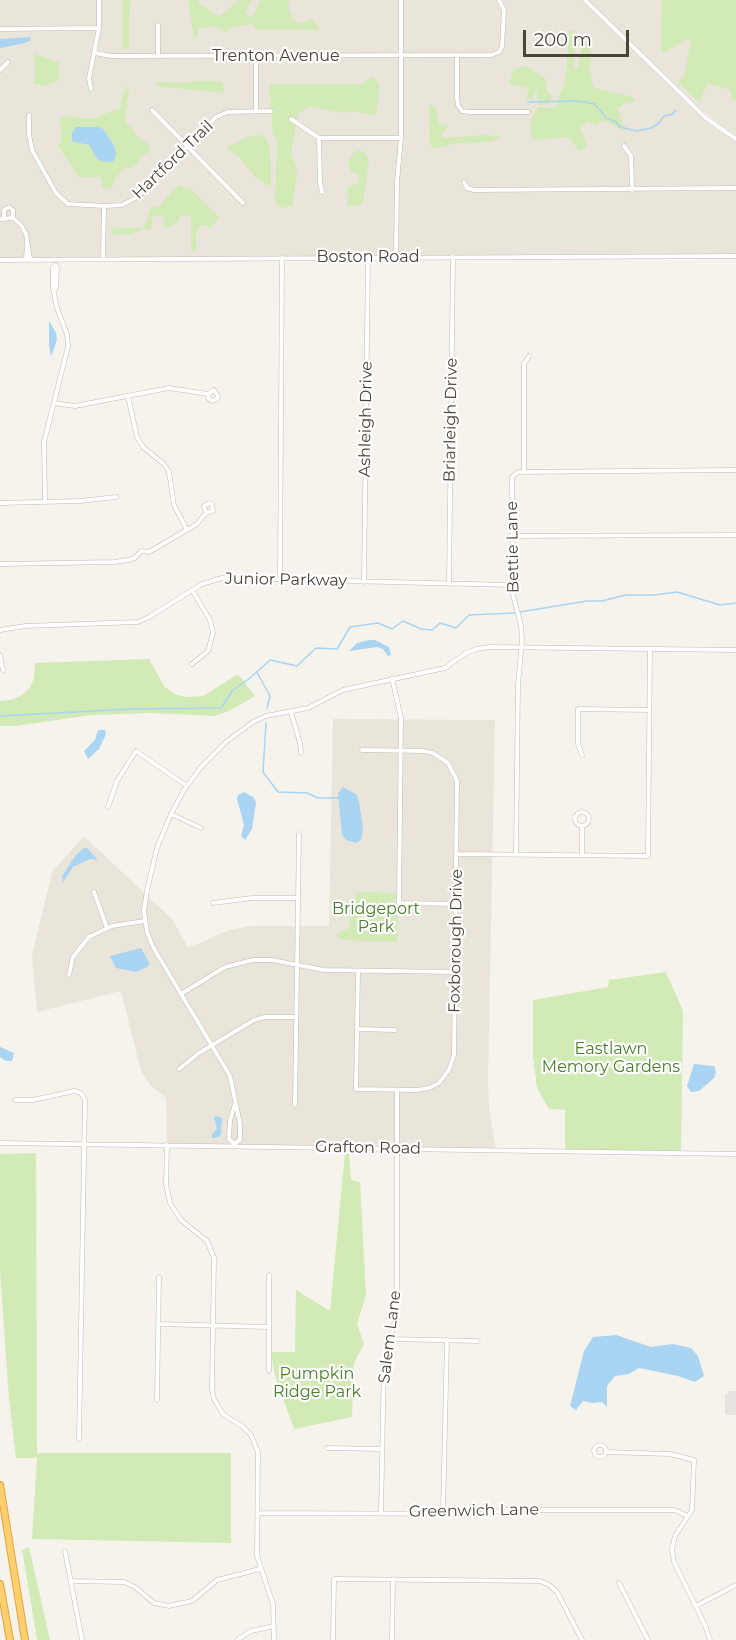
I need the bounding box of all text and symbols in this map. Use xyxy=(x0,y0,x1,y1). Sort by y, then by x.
scale bar xyxy=(526,18,632,56)
text: 200 m xyxy=(534,29,592,51)
street label: Trenton Avenue xyxy=(212,46,340,66)
street label: Hartford Trail xyxy=(129,117,217,203)
street label: Boston Road xyxy=(317,247,419,267)
street label: Briarleigh Drive xyxy=(440,358,462,482)
street label: Ashleigh Drive xyxy=(355,361,377,477)
street label: Bettie Lane xyxy=(503,501,523,593)
street label: Junior Parkway xyxy=(225,569,347,591)
street label: Foxborough Drive xyxy=(445,869,467,1013)
park label: Bridgeport Park xyxy=(332,899,420,937)
park label: Eastlawn Memory Gardens xyxy=(542,1039,680,1077)
street label: Grafton Road xyxy=(315,1137,421,1159)
street label: Salem Lane xyxy=(375,1289,405,1385)
park label: Pumpkin Ridge Park xyxy=(273,1364,361,1402)
street label: Greenwich Lane xyxy=(409,1500,539,1522)

